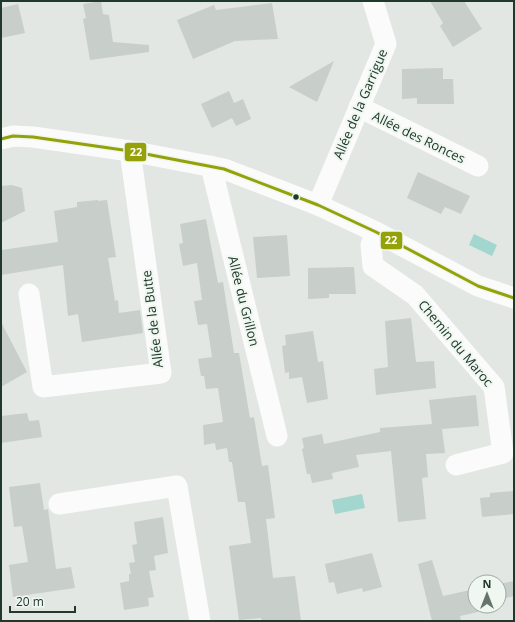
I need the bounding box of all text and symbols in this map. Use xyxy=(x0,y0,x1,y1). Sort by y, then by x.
street label: Allée de la Garrigue xyxy=(329,46,391,162)
street label: Allée des Ronces xyxy=(370,107,468,167)
line badge: 22 xyxy=(124,142,147,162)
text: 22 xyxy=(130,144,142,159)
unlabelled marker xyxy=(291,192,301,202)
line badge: 22 xyxy=(380,231,403,250)
text: 22 xyxy=(385,232,397,247)
street label: Allée du Grillon xyxy=(224,254,264,348)
street label: Allée de la Butte xyxy=(137,269,167,369)
street label: Chemin du Maroc xyxy=(414,296,498,390)
north arrow xyxy=(467,574,507,614)
text: N xyxy=(483,576,491,591)
scale bar xyxy=(10,588,75,614)
text: 20 m xyxy=(16,593,44,610)

